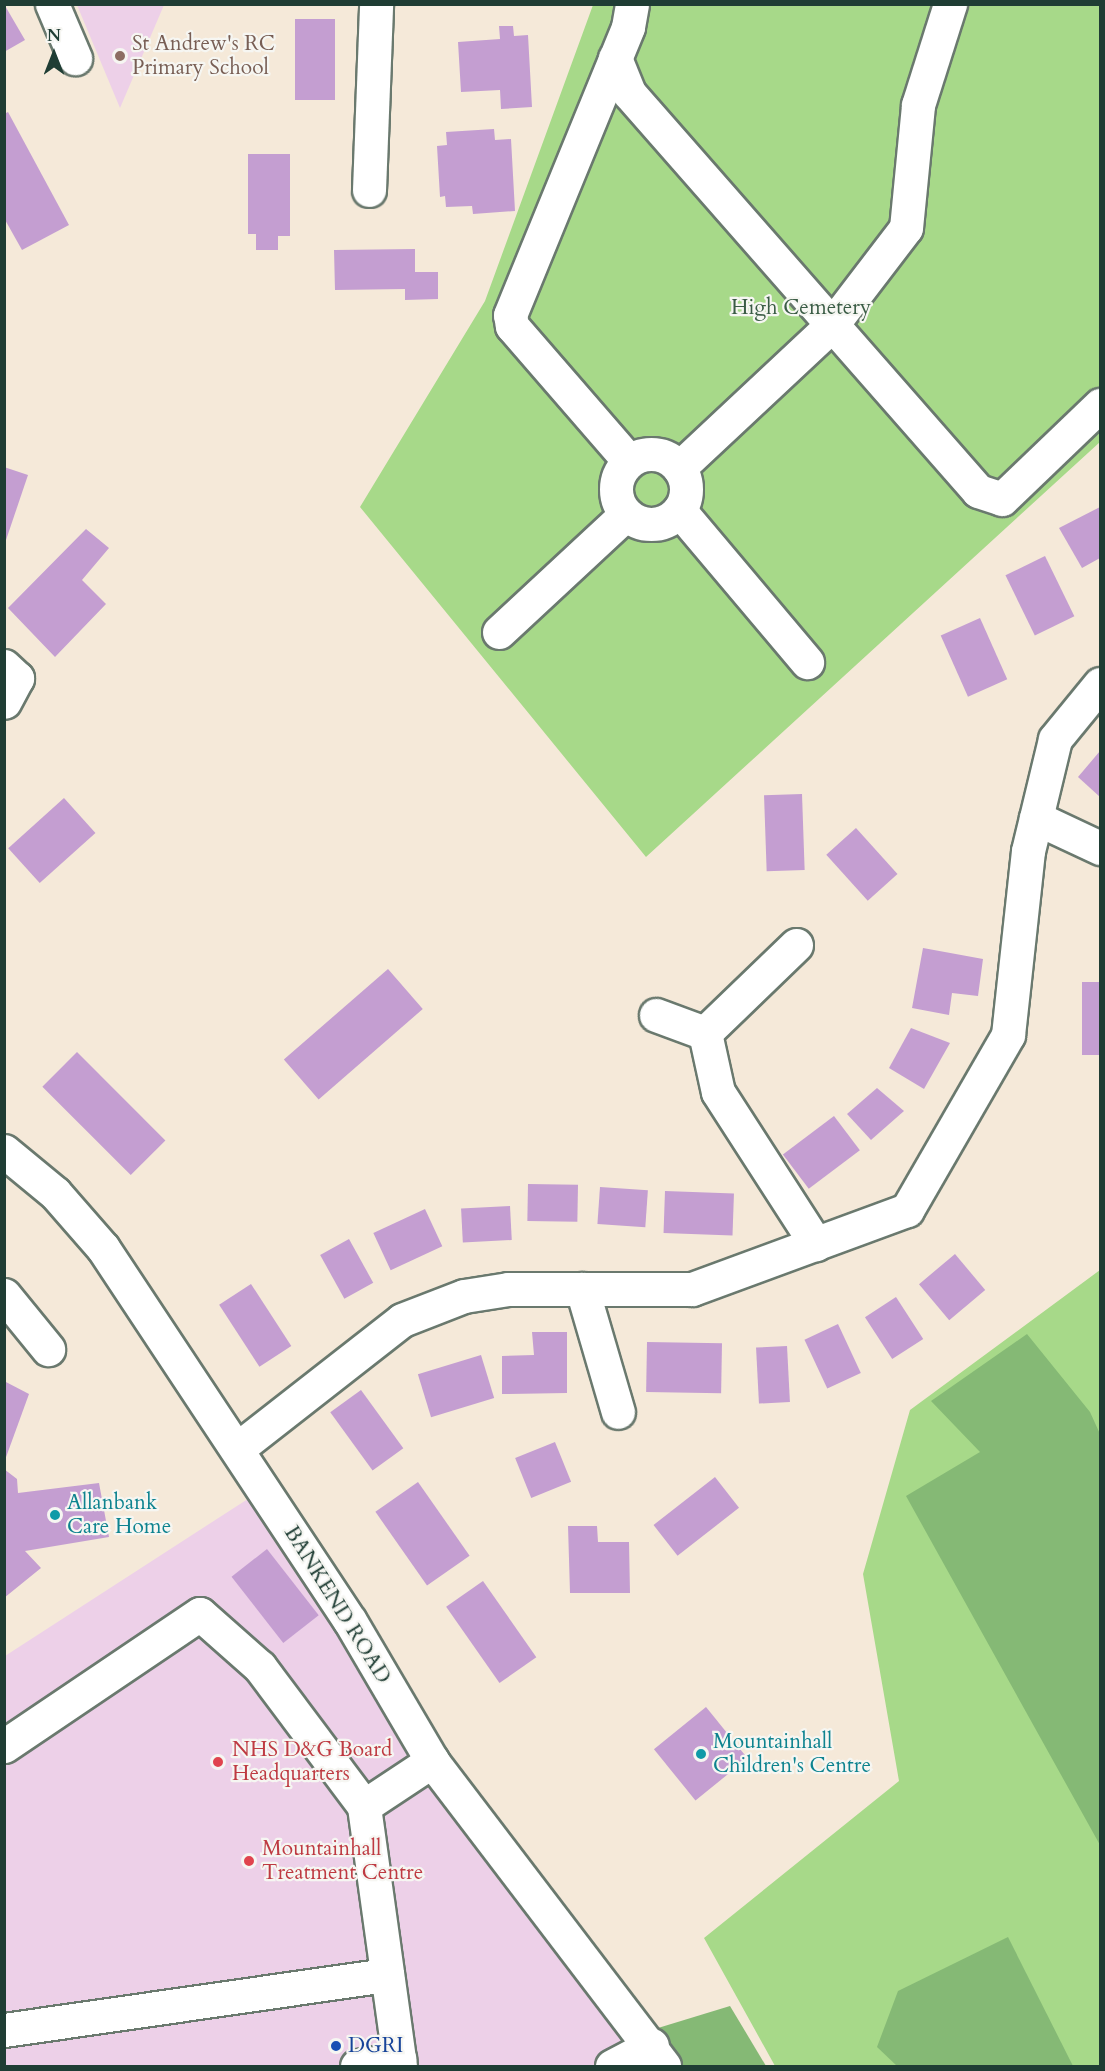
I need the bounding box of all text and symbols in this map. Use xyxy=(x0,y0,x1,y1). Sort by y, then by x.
north arrow xyxy=(24,24,84,84)
text: N xyxy=(47,25,61,47)
place label: St Andrew's RC Primary School xyxy=(132,31,275,81)
marker: St Andrew's RC Primary School xyxy=(113,49,127,63)
park label: High Cemetery xyxy=(731,295,871,321)
place label: Allanbank Care Home xyxy=(67,1490,171,1540)
marker: Allanbank Care Home xyxy=(48,1508,62,1522)
street label: BANKEND ROAD xyxy=(278,1522,396,1688)
place label: Mountainhall Children's Centre xyxy=(713,1729,871,1779)
place label: NHS D&G Board Headquarters xyxy=(232,1737,392,1787)
marker: Mountainhall Children's Centre xyxy=(694,1747,708,1761)
marker: NHS D&G Board Headquarters xyxy=(209,1753,227,1771)
place label: Mountainhall Treatment Centre xyxy=(262,1836,423,1886)
marker: Mountainhall Treatment Centre xyxy=(240,1852,258,1870)
place label: DGRI xyxy=(348,2033,403,2059)
marker: DGRI xyxy=(329,2039,343,2053)

